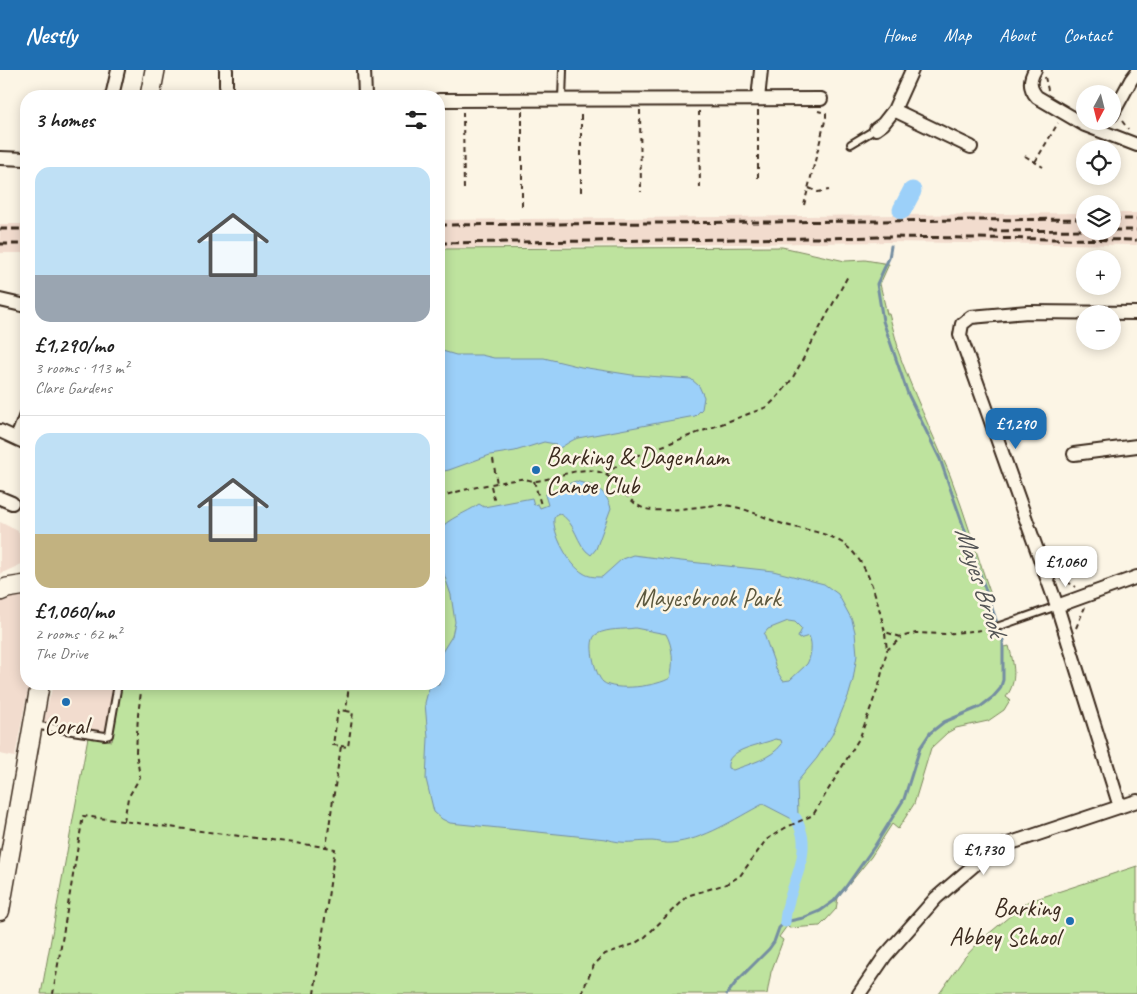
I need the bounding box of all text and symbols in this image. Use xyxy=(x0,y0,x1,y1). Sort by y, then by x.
text: Nestly xyxy=(25,20,77,50)
text: Home xyxy=(883,24,916,46)
text: Map xyxy=(944,24,971,46)
text: About xyxy=(999,24,1035,46)
text: Contact xyxy=(1063,24,1112,46)
north arrow xyxy=(1076,85,1121,130)
map controls xyxy=(1076,85,1121,350)
icon: filters xyxy=(402,106,430,134)
text: 3 homes xyxy=(35,107,94,133)
button: locate xyxy=(1076,140,1121,185)
button: layers xyxy=(1076,195,1121,240)
icon: home xyxy=(188,200,278,290)
button: + xyxy=(1076,250,1121,295)
button: − xyxy=(1076,305,1121,350)
text: £1,290/mo xyxy=(35,332,113,358)
text: 3 rooms · 113 m² xyxy=(35,358,129,378)
text: Clare Gardens xyxy=(35,378,112,398)
pin: £1,290 xyxy=(975,408,1057,450)
text: £1,290 xyxy=(997,414,1035,434)
place label: Barking & Dagenham Canoe Club xyxy=(546,441,730,502)
marker: Barking & Dagenham Canoe Club xyxy=(530,464,542,476)
icon: home xyxy=(188,465,278,555)
water label: Mayes Brook xyxy=(947,523,1015,644)
pin: £1,060 xyxy=(1025,546,1107,588)
text: £1,060 xyxy=(1046,552,1086,572)
park label: Mayesbrook Park xyxy=(636,582,782,614)
text: £1,060/mo xyxy=(35,598,114,624)
text: 2 rooms · 62 m² xyxy=(35,624,121,644)
text: The Drive xyxy=(35,644,88,664)
marker: Coral xyxy=(60,696,72,708)
place label: Coral xyxy=(44,710,93,742)
pin: £1,730 xyxy=(943,834,1025,876)
text: £1,730 xyxy=(964,840,1004,860)
place label: Barking Abbey School xyxy=(949,892,1065,953)
marker: Barking Abbey School xyxy=(1064,915,1076,927)

